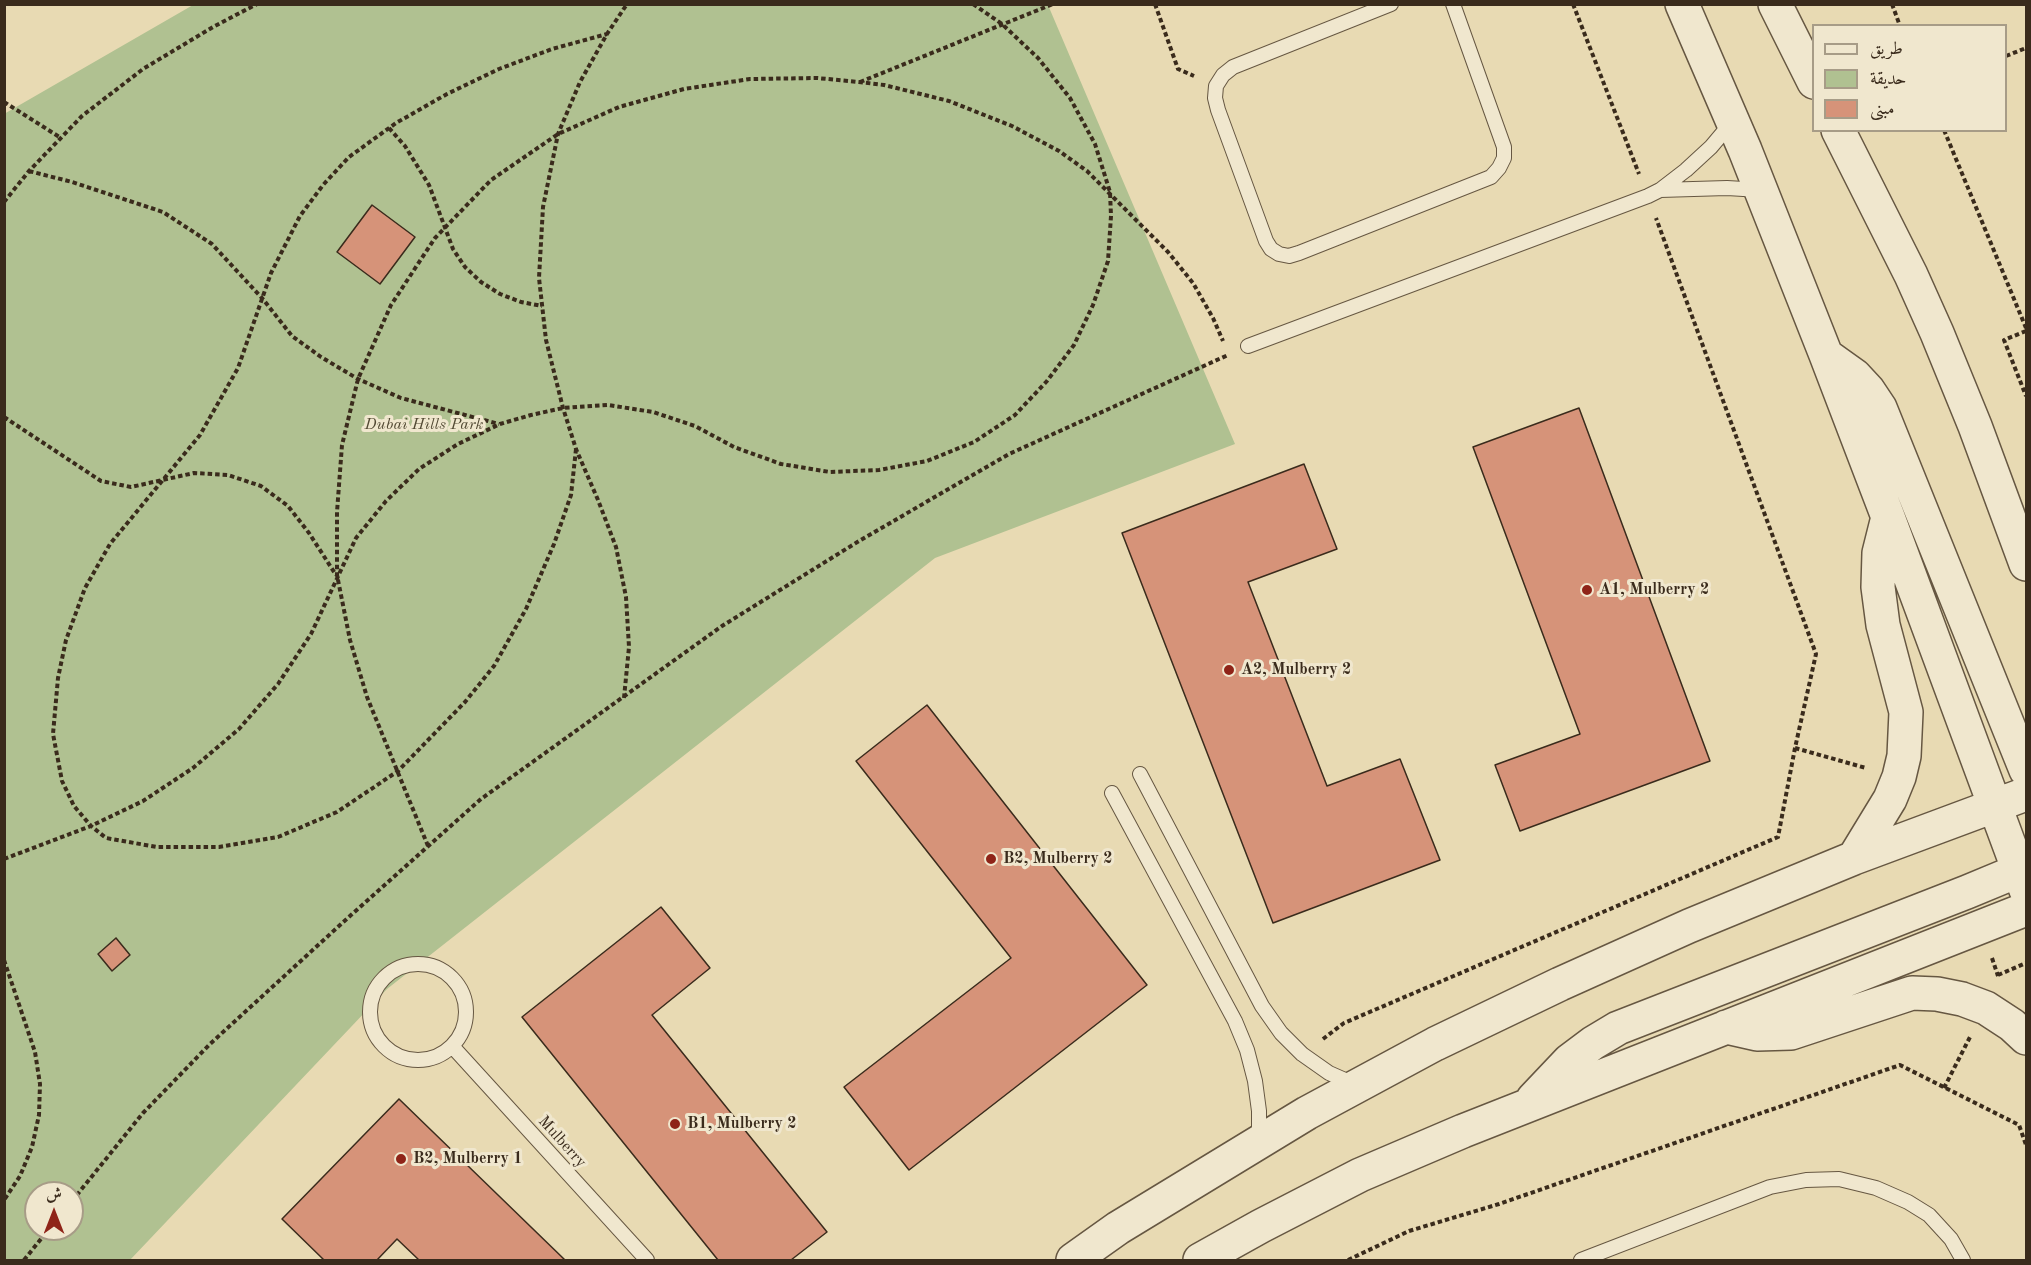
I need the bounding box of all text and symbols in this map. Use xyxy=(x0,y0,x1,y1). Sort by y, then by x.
legend xyxy=(1812,24,2007,132)
text: طريق xyxy=(1870,40,1903,58)
text: حديقة xyxy=(1870,70,1906,88)
text: مبنى xyxy=(1870,100,1895,118)
park label: Dubai Hills Park xyxy=(365,415,483,435)
place label: A1, Mulberry 2 xyxy=(1599,580,1709,600)
marker: A1, Mulberry 2 xyxy=(1580,583,1594,597)
place label: A2, Mulberry 2 xyxy=(1241,660,1351,680)
marker: A2, Mulberry 2 xyxy=(1222,663,1236,677)
place label: B2, Mulberry 2 xyxy=(1003,849,1113,869)
marker: B2, Mulberry 2 xyxy=(984,852,998,866)
street label: Mulberry xyxy=(534,1112,590,1172)
place label: B1, Mulberry 2 xyxy=(687,1114,797,1134)
marker: B1, Mulberry 2 xyxy=(668,1117,682,1131)
place label: B2, Mulberry 1 xyxy=(413,1149,523,1169)
marker: B2, Mulberry 1 xyxy=(394,1152,408,1166)
north arrow xyxy=(24,1181,84,1241)
text: ش xyxy=(46,1187,62,1203)

